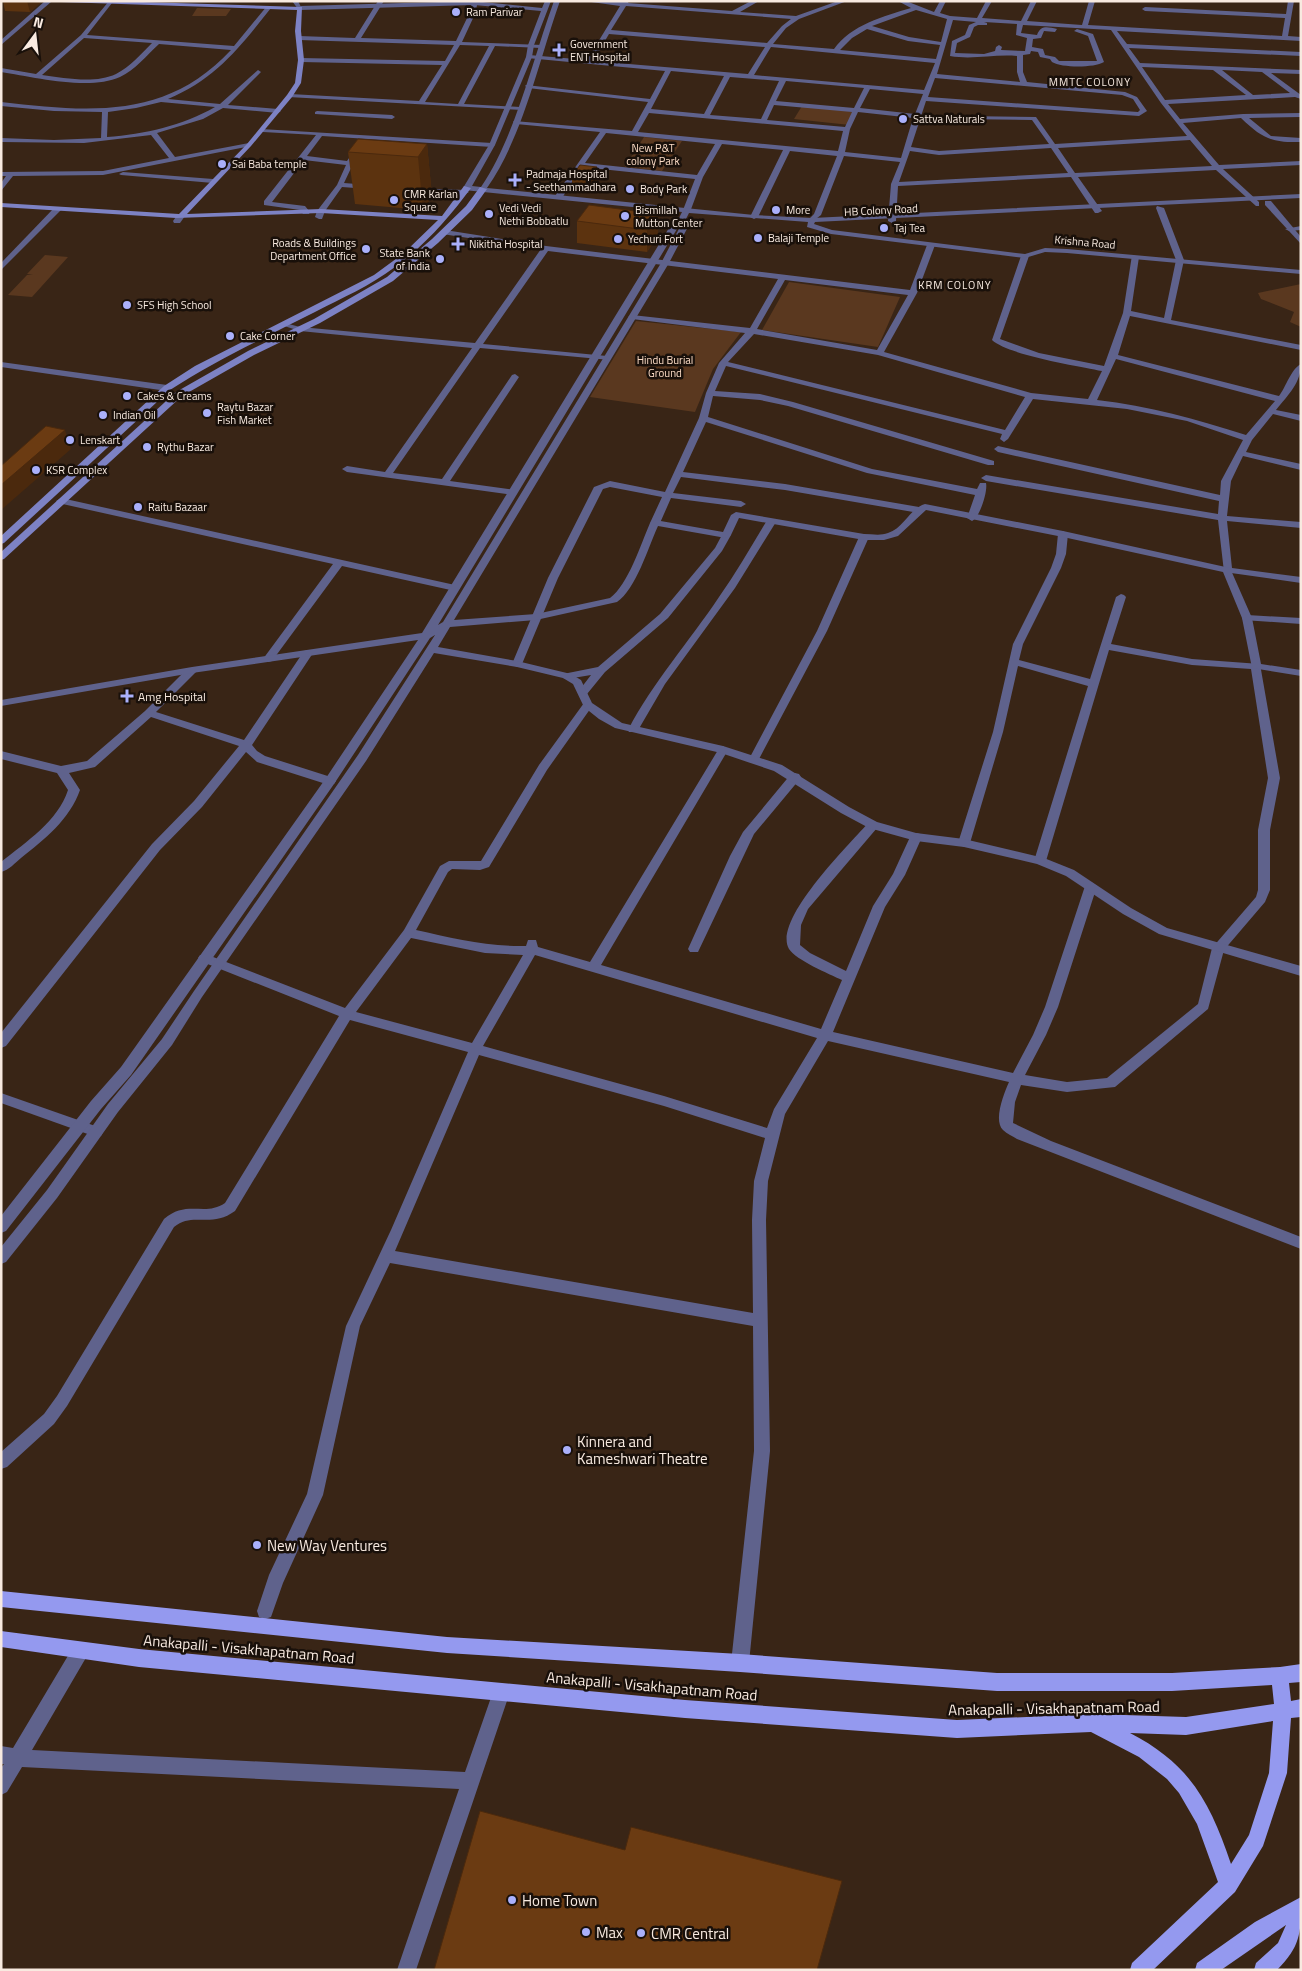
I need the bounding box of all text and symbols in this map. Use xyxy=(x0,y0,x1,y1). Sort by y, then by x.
place label: Ram Parivar xyxy=(466,4,523,20)
marker: Ram Parivar xyxy=(450,6,462,18)
north arrow xyxy=(10,10,60,60)
text: N xyxy=(31,11,46,33)
place label: Government ENT Hospital xyxy=(570,36,630,65)
marker: Government ENT Hospital xyxy=(552,43,566,57)
district label: MMTC COLONY xyxy=(1049,74,1131,90)
place label: Sattva Naturals xyxy=(913,111,985,127)
marker: Sattva Naturals xyxy=(897,113,909,125)
park label: New P&T colony Park xyxy=(626,140,680,169)
place label: Sai Baba temple xyxy=(232,156,307,172)
marker: Sai Baba temple xyxy=(216,158,228,170)
place label: Padmaja Hospital - Seethammadhara xyxy=(526,166,617,195)
marker: Padmaja Hospital - Seethammadhara xyxy=(508,173,522,187)
place label: Body Park xyxy=(640,181,688,197)
marker: Body Park xyxy=(624,183,636,195)
place label: CMR Karlan Square xyxy=(404,186,458,215)
marker: CMR Karlan Square xyxy=(388,194,400,206)
place label: Vedi Vedi Nethi Bobbatlu xyxy=(499,200,569,229)
street label: HB Colony Road xyxy=(844,200,919,220)
place label: Bismillah Mutton Center xyxy=(635,202,703,231)
place label: More xyxy=(786,202,811,218)
marker: More xyxy=(770,204,782,216)
marker: Vedi Vedi Nethi Bobbatlu xyxy=(483,208,495,220)
marker: Bismillah Mutton Center xyxy=(619,210,631,222)
place label: Taj Tea xyxy=(894,220,925,236)
marker: Taj Tea xyxy=(878,222,890,234)
place label: Balaji Temple xyxy=(768,230,829,246)
place label: Yechuri Fort xyxy=(628,231,683,247)
street label: Krishna Road xyxy=(1054,231,1116,253)
marker: Balaji Temple xyxy=(752,232,764,244)
marker: Yechuri Fort xyxy=(612,233,624,245)
place label: Roads & Buildings Department Office xyxy=(270,235,356,264)
place label: Nikitha Hospital xyxy=(469,236,543,252)
marker: Nikitha Hospital xyxy=(451,237,465,251)
marker: Roads & Buildings Department Office xyxy=(360,243,372,255)
place label: State Bank of India xyxy=(379,245,431,274)
marker: State Bank of India xyxy=(434,253,446,265)
district label: KRM COLONY xyxy=(918,277,992,293)
place label: SFS High School xyxy=(137,297,212,313)
marker: SFS High School xyxy=(121,299,133,311)
place label: Cake Corner xyxy=(240,328,296,344)
marker: Cake Corner xyxy=(224,330,236,342)
park label: Hindu Burial Ground xyxy=(637,352,693,381)
place label: Cakes & Creams xyxy=(137,388,212,404)
marker: Cakes & Creams xyxy=(121,390,133,402)
place label: Raytu Bazar Fish Market xyxy=(217,399,273,428)
place label: Indian Oil xyxy=(113,407,156,423)
marker: Raytu Bazar Fish Market xyxy=(201,407,213,419)
marker: Indian Oil xyxy=(97,409,109,421)
place label: Lenskart xyxy=(80,432,120,448)
marker: Lenskart xyxy=(64,434,76,446)
place label: Rythu Bazar xyxy=(157,439,214,455)
marker: Rythu Bazar xyxy=(141,441,153,453)
place label: KSR Complex xyxy=(46,462,107,478)
marker: KSR Complex xyxy=(30,464,42,476)
place label: Raitu Bazaar xyxy=(148,499,207,515)
marker: Raitu Bazaar xyxy=(132,501,144,513)
place label: Amg Hospital xyxy=(138,687,206,706)
marker: Amg Hospital xyxy=(120,689,134,703)
place label: Kinnera and Kameshwari Theatre xyxy=(577,1430,708,1470)
marker: Kinnera and Kameshwari Theatre xyxy=(561,1444,573,1456)
place label: New Way Ventures xyxy=(267,1534,387,1557)
marker: New Way Ventures xyxy=(251,1539,263,1551)
street label: Anakapalli - Visakhapatnam Road xyxy=(142,1628,356,1670)
street label: Anakapalli - Visakhapatnam Road xyxy=(545,1665,759,1707)
street label: Anakapalli - Visakhapatnam Road xyxy=(948,1695,1160,1721)
place label: Home Town xyxy=(522,1889,597,1912)
marker: Home Town xyxy=(506,1894,518,1906)
place label: Max xyxy=(596,1921,623,1944)
place label: CMR Central xyxy=(651,1922,729,1945)
marker: Max xyxy=(580,1926,592,1938)
marker: CMR Central xyxy=(635,1927,647,1939)

